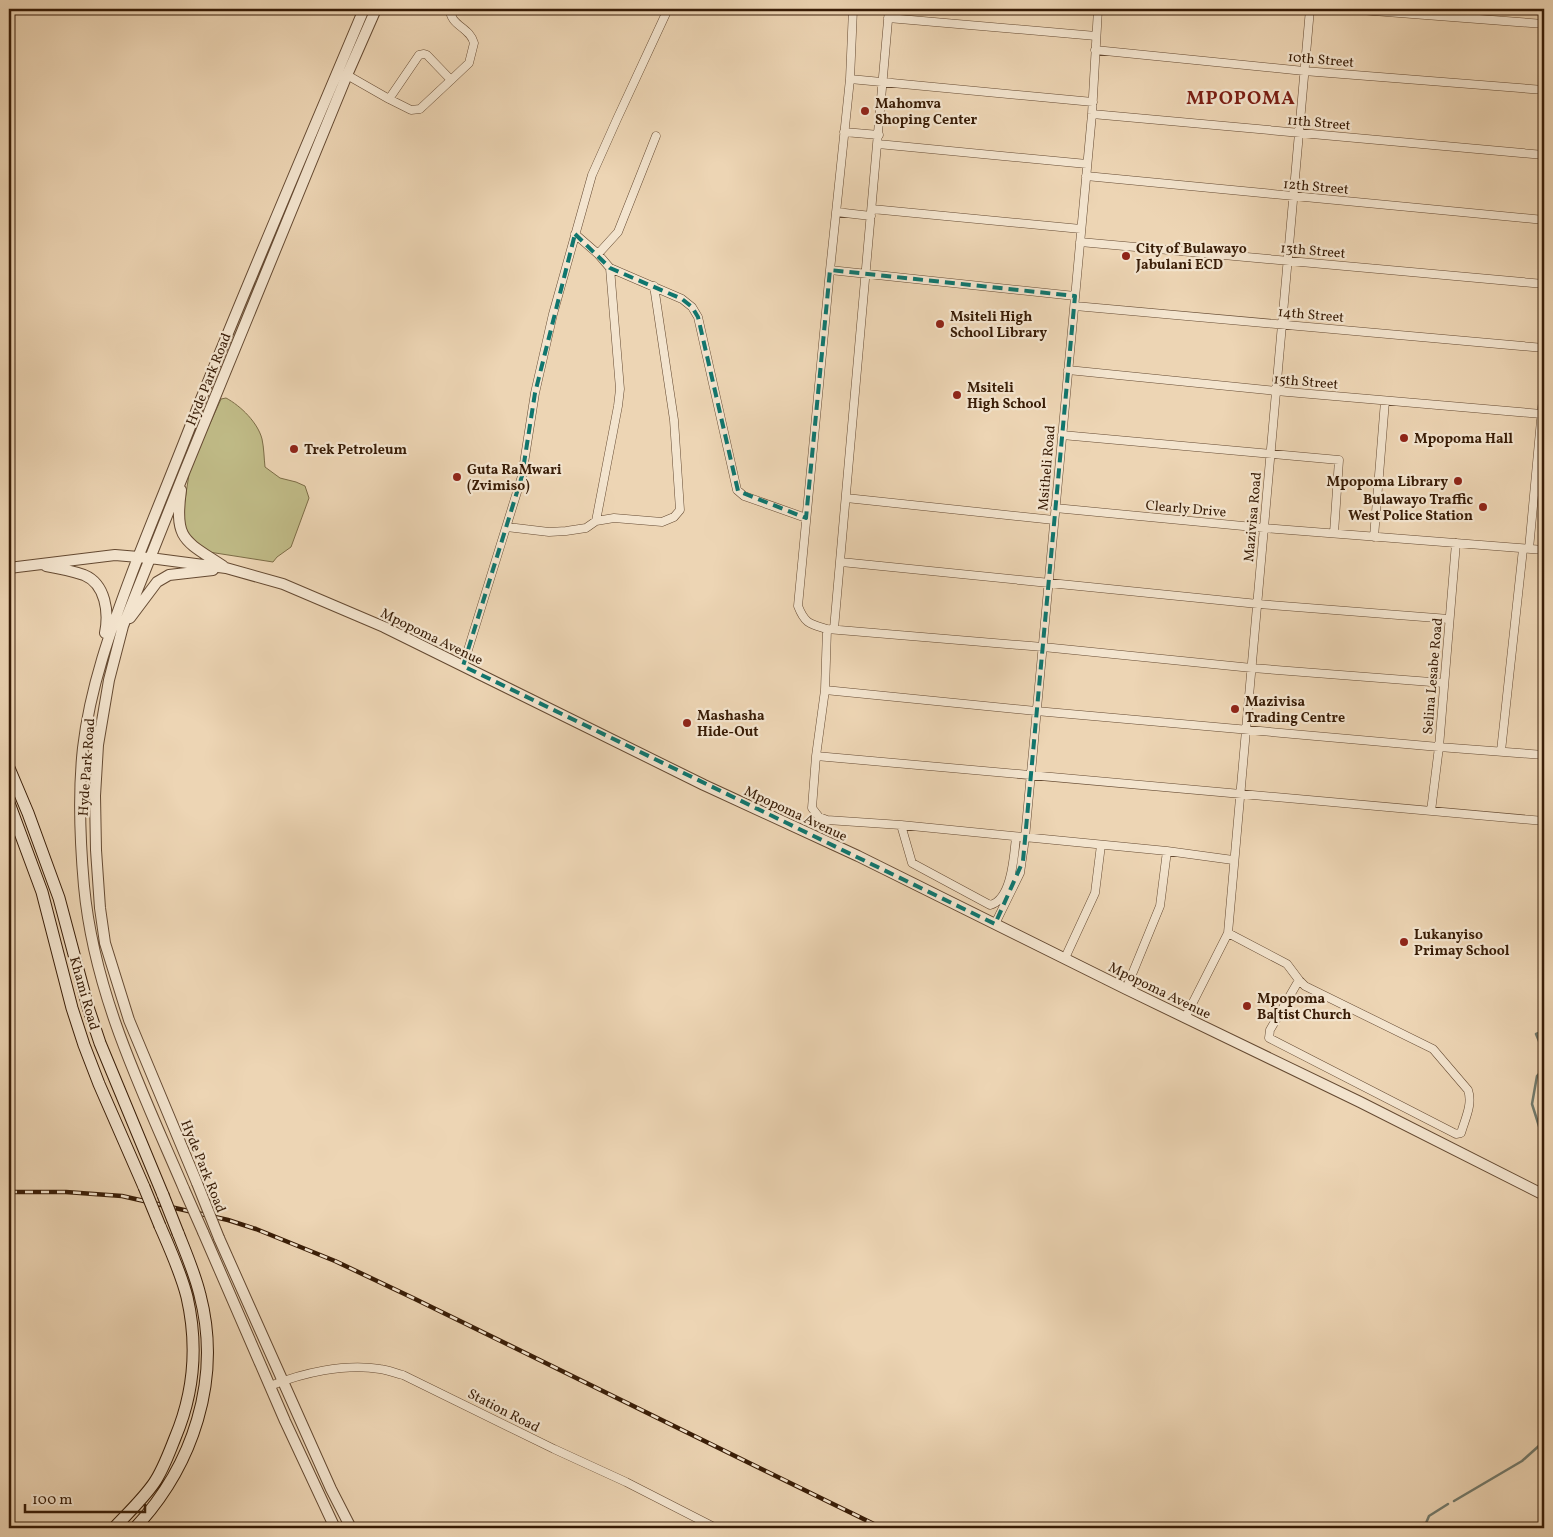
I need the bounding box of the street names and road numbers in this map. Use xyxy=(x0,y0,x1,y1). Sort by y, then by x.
street label: 10th Street xyxy=(1287,48,1355,73)
street label: 11th Street xyxy=(1286,111,1351,136)
street label: 12th Street xyxy=(1282,175,1350,200)
street label: 13th Street xyxy=(1279,239,1346,264)
street label: 14th Street xyxy=(1277,303,1345,328)
street label: Hyde Park Road xyxy=(182,330,237,429)
street label: 15th Street xyxy=(1273,370,1339,395)
street label: Msitheli Road xyxy=(1034,424,1061,512)
street label: Mazivisa Road xyxy=(1240,471,1267,563)
street label: Clearly Drive xyxy=(1145,496,1227,523)
street label: Mpopoma Avenue xyxy=(377,604,486,671)
street label: Selina Lesabe Road xyxy=(1419,617,1448,735)
street label: Hyde Park Road xyxy=(75,717,100,817)
street label: Mpopoma Avenue xyxy=(741,782,850,847)
street label: Khami Road xyxy=(64,954,103,1033)
street label: Mpopoma Avenue xyxy=(1105,958,1214,1025)
street label: Hyde Park Road xyxy=(175,1117,230,1216)
street label: Station Road xyxy=(464,1385,543,1438)

